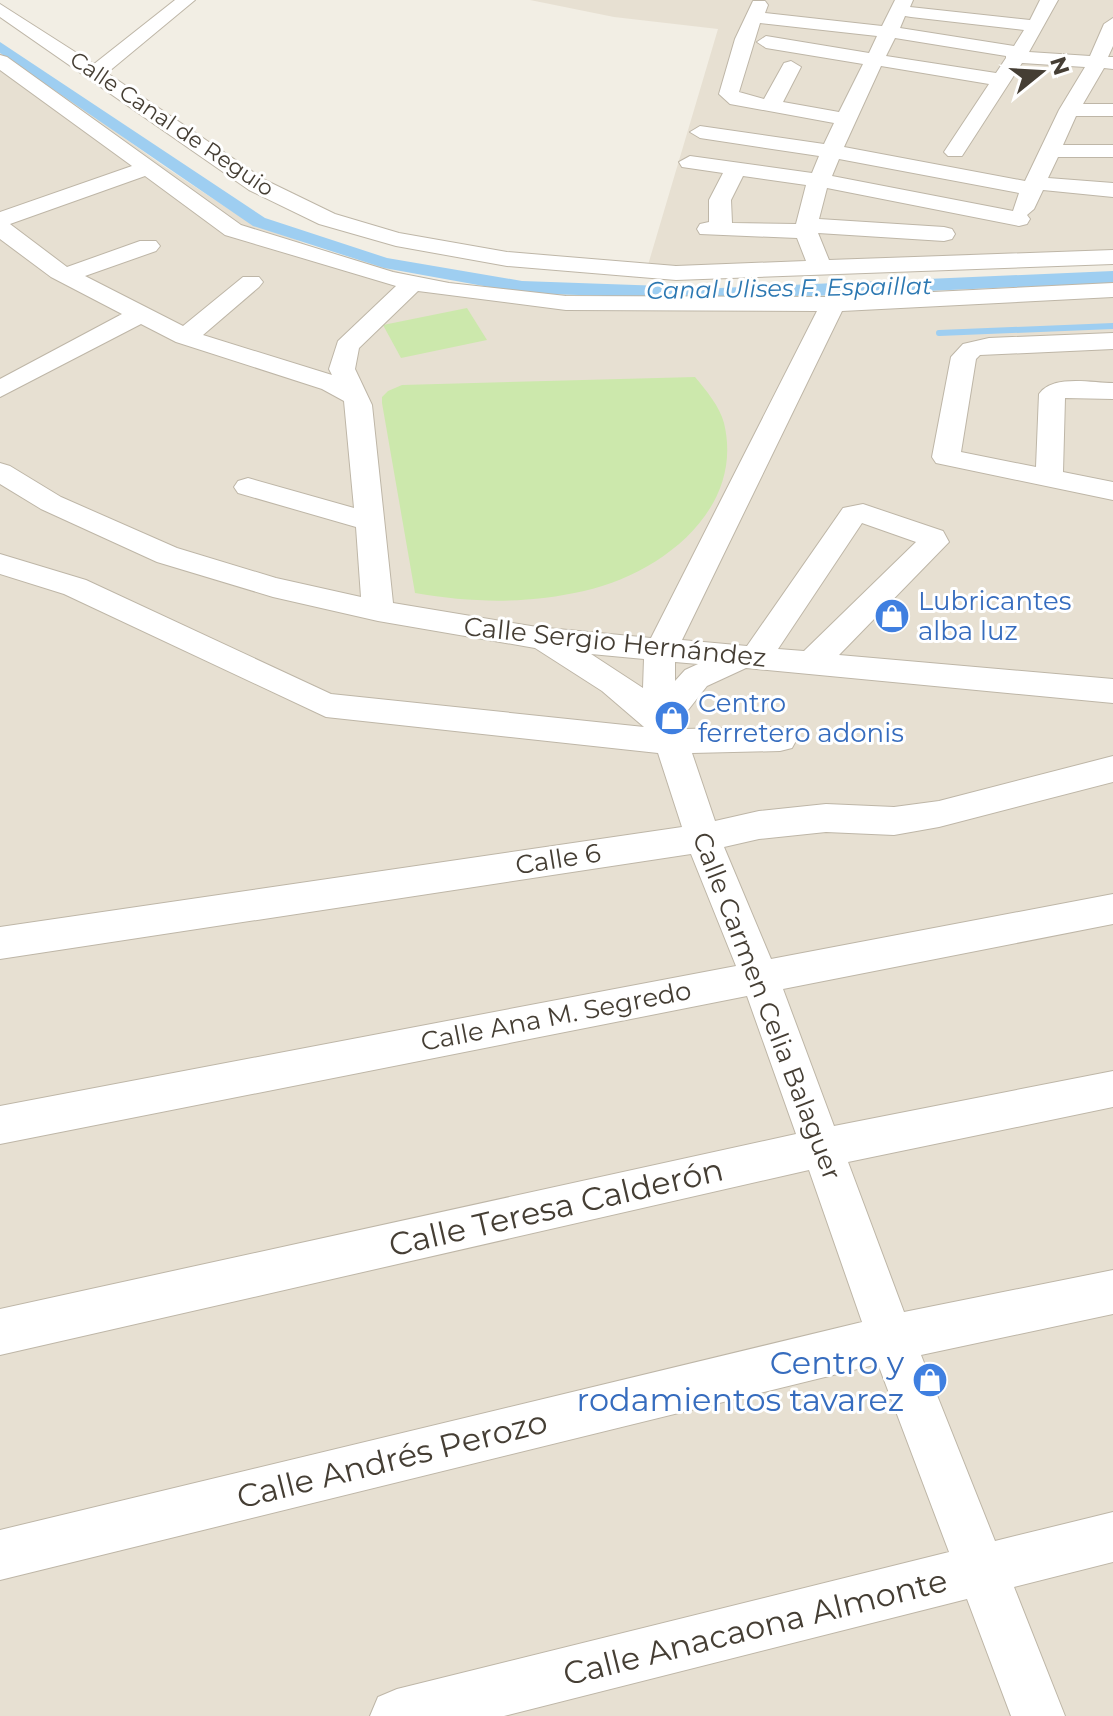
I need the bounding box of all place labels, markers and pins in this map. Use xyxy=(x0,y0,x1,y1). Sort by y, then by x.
place label: Lubricantes alba luz xyxy=(918,585,1071,647)
shop icon: Lubricantes alba luz xyxy=(873,597,911,635)
place label: Centro ferretero adonis xyxy=(698,687,904,749)
shop icon: Centro ferretero adonis xyxy=(653,699,691,737)
place label: Centro y rodamientos tavarez xyxy=(577,1343,905,1419)
shop icon: Centro y rodamientos tavarez xyxy=(911,1361,949,1399)

